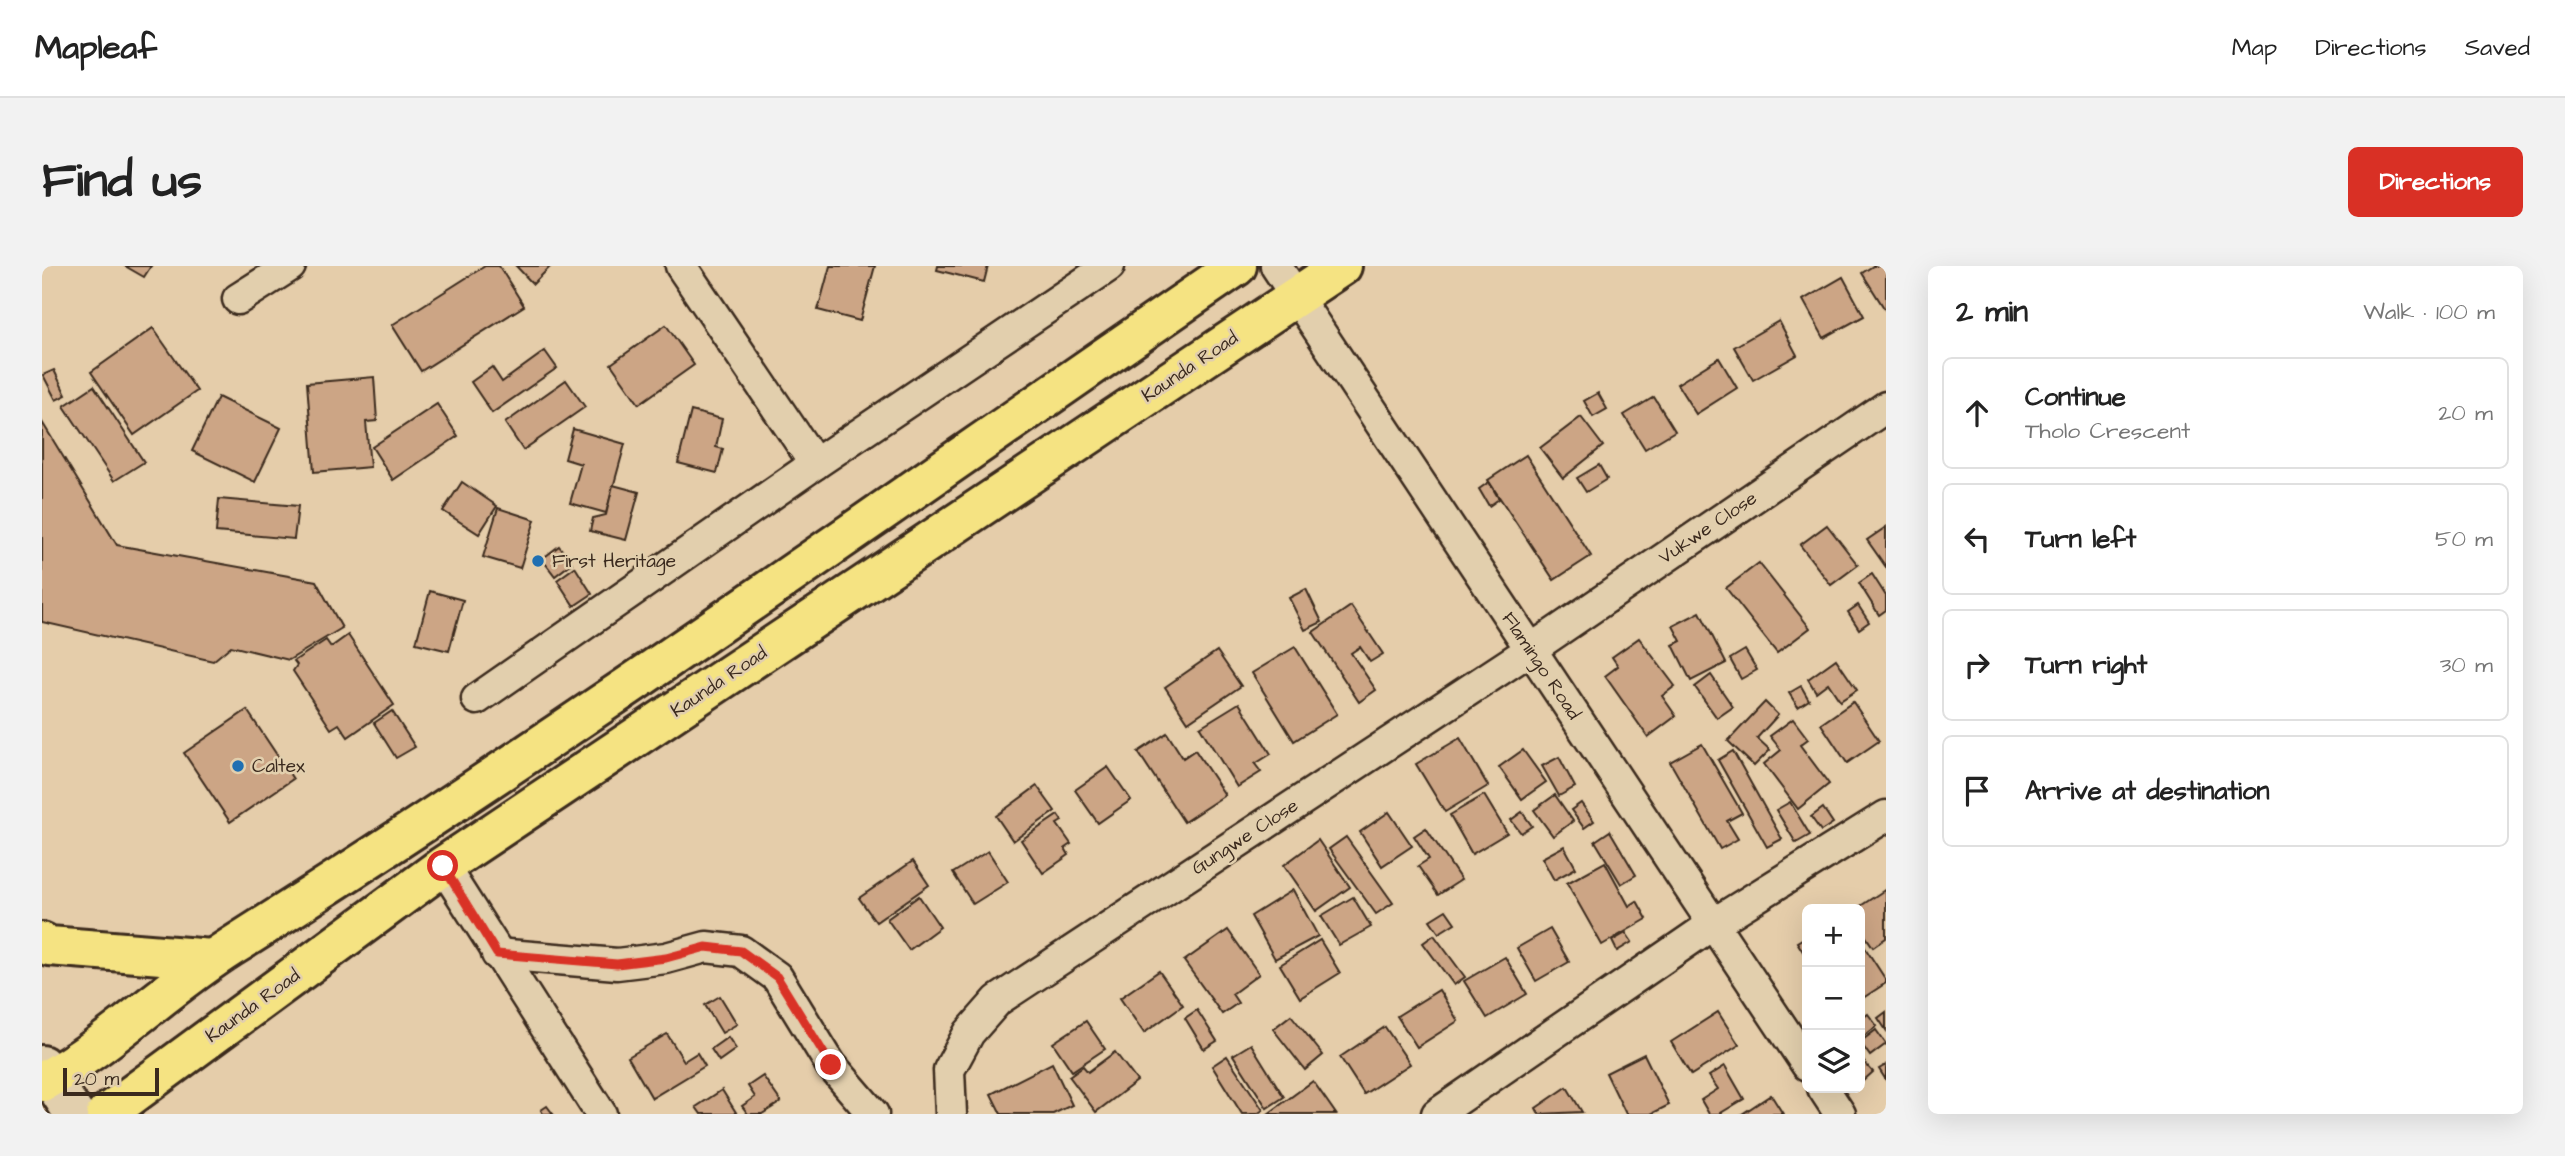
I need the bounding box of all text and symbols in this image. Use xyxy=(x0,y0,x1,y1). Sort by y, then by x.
text: Mapleaf xyxy=(35,25,157,71)
text: Map xyxy=(2232,31,2277,65)
text: Directions xyxy=(2315,31,2427,65)
text: Saved xyxy=(2465,31,2530,65)
button: Directions xyxy=(2348,147,2523,217)
text: Find us xyxy=(42,148,202,216)
text: 2 min xyxy=(1956,291,2028,333)
text: Walk · 100 m xyxy=(2363,296,2495,328)
street label: Kaunda Road xyxy=(1136,325,1244,409)
text: Continue xyxy=(2025,379,2126,415)
icon: ahead xyxy=(1958,394,1996,432)
text: 20 m xyxy=(2438,397,2493,429)
text: Tholo Crescent xyxy=(2025,415,2190,447)
street label: Vukwe Close xyxy=(1653,485,1763,571)
icon: left xyxy=(1958,520,1996,558)
text: Turn left xyxy=(2025,521,2136,557)
text: 50 m xyxy=(2435,523,2493,555)
place label: First Heritage xyxy=(552,548,676,576)
marker: First Heritage xyxy=(530,553,546,569)
street label: Flamingo Road xyxy=(1494,607,1587,726)
street label: Kaunda Road xyxy=(665,640,773,724)
icon: right xyxy=(1958,646,1996,684)
text: Turn right xyxy=(2025,647,2147,683)
text: 30 m xyxy=(2440,649,2493,681)
place label: Caltex xyxy=(252,753,305,780)
marker: Caltex xyxy=(230,758,246,774)
icon: arrive xyxy=(1958,772,1996,810)
text: Arrive at destination xyxy=(2025,773,2270,809)
street label: Gungwe Close xyxy=(1186,792,1304,882)
route start xyxy=(427,850,458,881)
map controls xyxy=(1802,904,1865,1093)
button: + xyxy=(1802,904,1865,967)
street label: Kaunda Road xyxy=(200,962,306,1050)
button: − xyxy=(1802,967,1865,1030)
button: layers xyxy=(1802,1030,1865,1093)
route end xyxy=(815,1049,846,1080)
scale bar xyxy=(63,1065,159,1097)
text: 20 m xyxy=(74,1066,119,1093)

